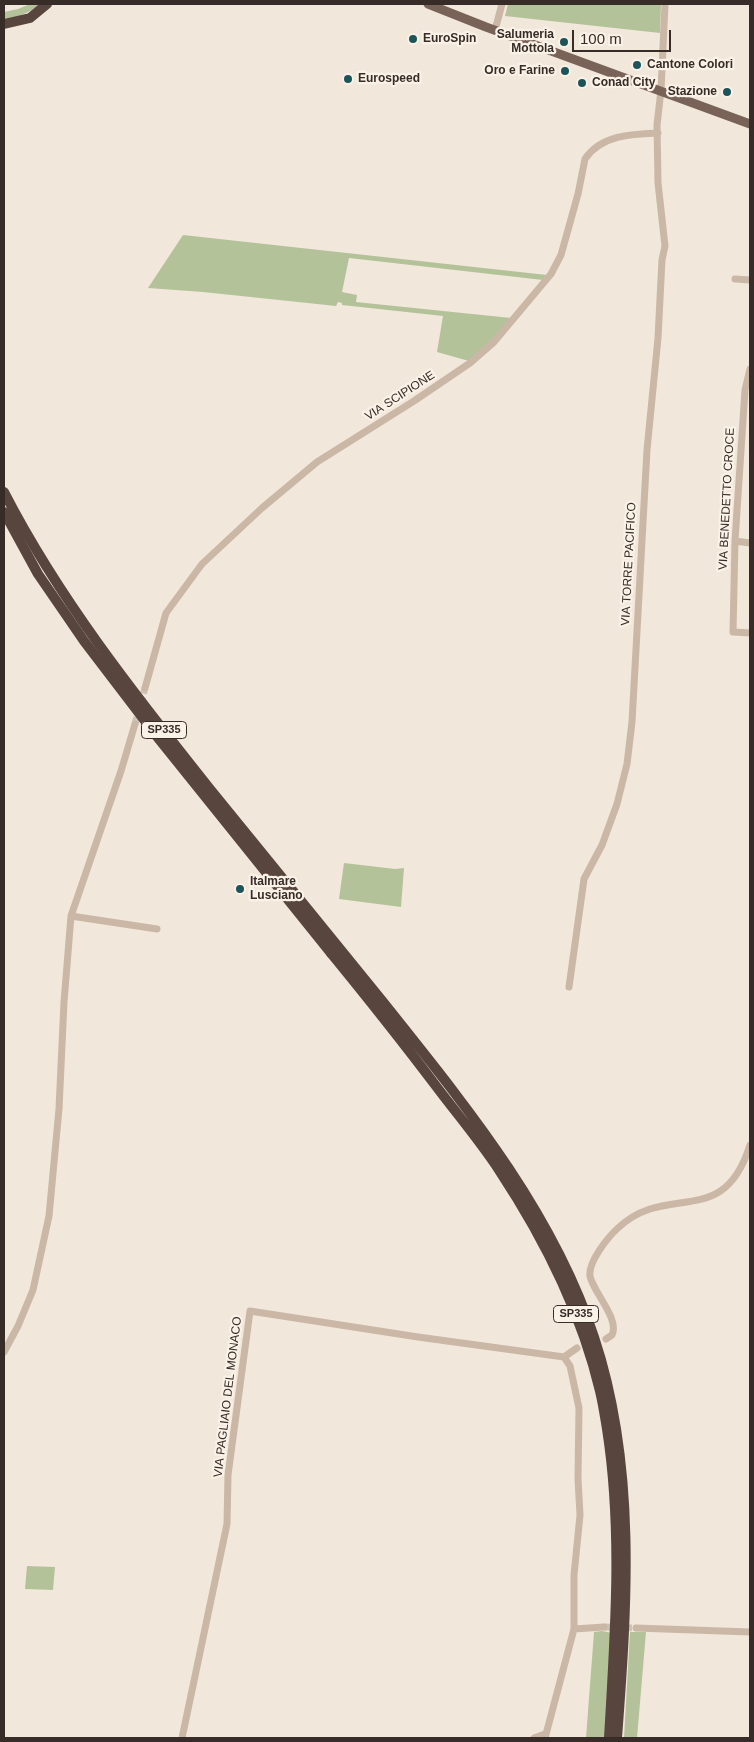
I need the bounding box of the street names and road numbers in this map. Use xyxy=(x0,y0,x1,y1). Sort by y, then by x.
street label: VIA SCIPIONE xyxy=(363,368,437,424)
street label: VIA BENEDETTO CROCE xyxy=(716,427,738,571)
street label: VIA TORRE PACIFICO xyxy=(619,502,639,626)
road number: SP335 xyxy=(142,722,186,738)
road number: SP335 xyxy=(554,1306,598,1322)
street label: VIA PAGLIAIO DEL MONACO xyxy=(211,1316,245,1478)

